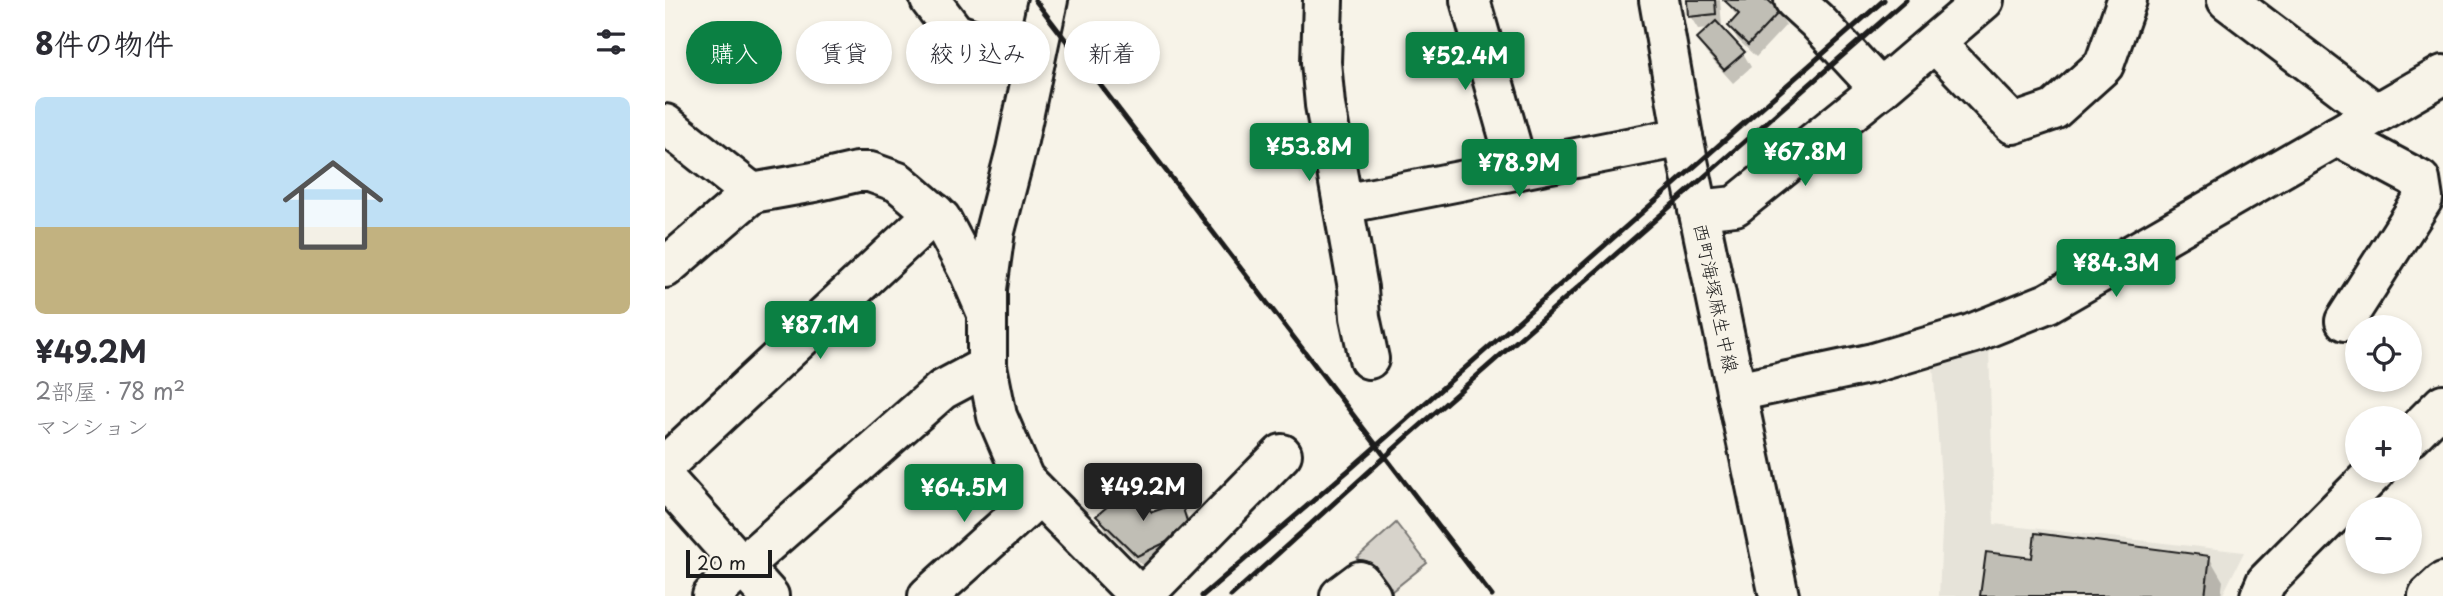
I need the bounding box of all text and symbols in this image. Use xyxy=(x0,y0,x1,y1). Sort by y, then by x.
text: 8件の物件 xyxy=(35,20,174,65)
chip: 購入 xyxy=(686,21,782,84)
chip: 賃貸 xyxy=(796,21,892,84)
chip: 絞り込み xyxy=(906,21,1050,84)
chip: 新着 xyxy=(1064,21,1160,84)
icon: filters xyxy=(592,23,630,61)
pin: ¥52.4M xyxy=(1408,32,1522,92)
text: ¥52.4M xyxy=(1422,37,1508,72)
pin: ¥53.8M xyxy=(1252,124,1366,183)
text: ¥53.8M xyxy=(1266,128,1352,163)
pin: ¥67.8M xyxy=(1748,128,1862,188)
text: ¥67.8M xyxy=(1763,133,1847,168)
pin: ¥78.9M xyxy=(1462,140,1576,199)
icon: home xyxy=(270,142,396,268)
text: ¥78.9M xyxy=(1478,144,1560,179)
street label: 西町海塚麻生中線 xyxy=(1687,221,1746,375)
pin: ¥84.3M xyxy=(2059,240,2173,299)
text: ¥84.3M xyxy=(2073,244,2159,279)
pin: ¥87.1M xyxy=(763,302,877,361)
text: ¥87.1M xyxy=(781,306,859,341)
map controls xyxy=(2345,315,2422,574)
button: locate xyxy=(2345,315,2422,392)
text: ¥49.2M xyxy=(35,328,147,373)
text: 2部屋 · 78 m² xyxy=(35,373,185,408)
button: + xyxy=(2345,406,2422,483)
text: マンション xyxy=(35,408,149,443)
pin: ¥49.2M xyxy=(1086,463,1200,523)
pin: ¥64.5M xyxy=(907,464,1021,524)
text: ¥49.2M xyxy=(1100,468,1186,503)
text: ¥64.5M xyxy=(920,469,1008,504)
button: − xyxy=(2345,497,2422,574)
scale bar xyxy=(686,547,772,579)
text: 20 m xyxy=(697,548,746,576)

